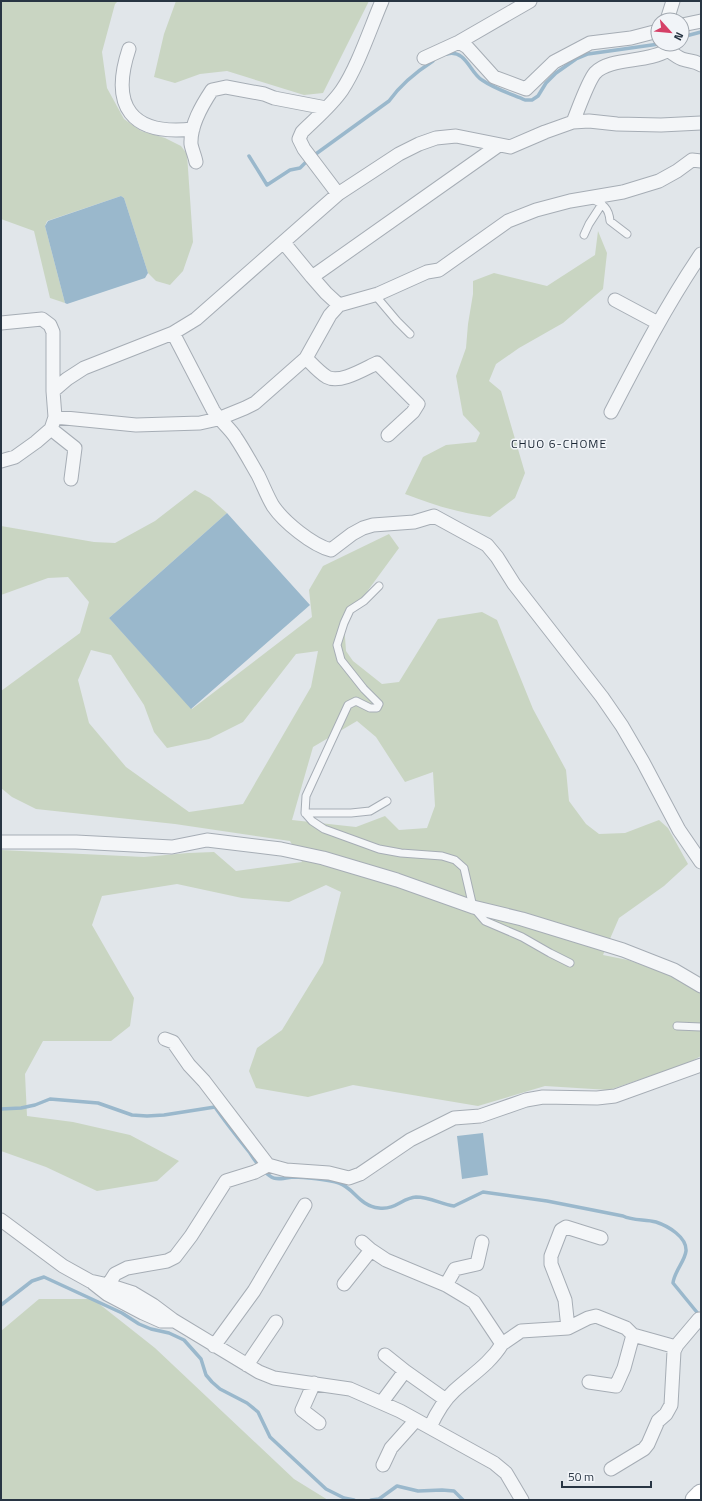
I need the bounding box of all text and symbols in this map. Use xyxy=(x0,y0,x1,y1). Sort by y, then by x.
north arrow xyxy=(650,12,690,52)
text: N xyxy=(670,30,688,44)
district label: CHUO 6-CHOME xyxy=(511,434,607,453)
scale bar xyxy=(562,1463,651,1489)
text: 50 m xyxy=(568,1467,594,1486)

